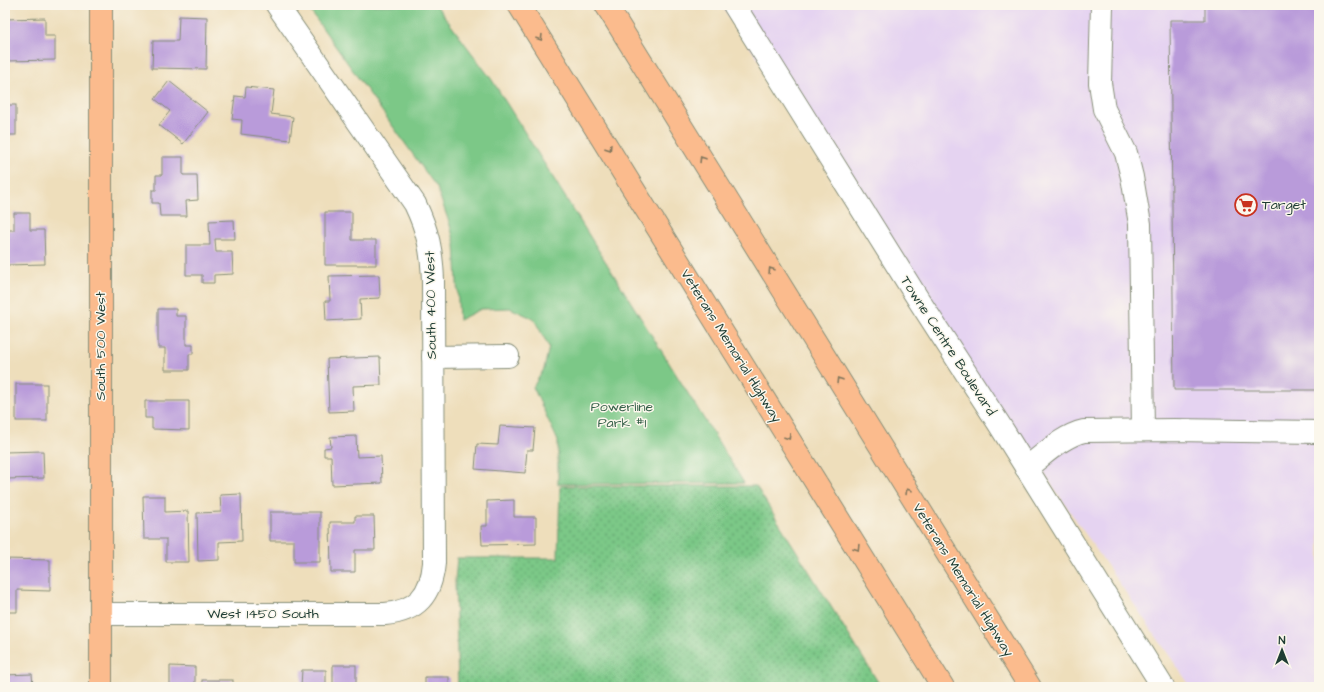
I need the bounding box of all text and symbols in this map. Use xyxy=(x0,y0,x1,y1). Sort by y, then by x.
one-way arrow xyxy=(535,34,543,41)
one-way arrow xyxy=(604,144,611,151)
one-way arrow xyxy=(699,156,707,163)
supermarket icon: Target xyxy=(1233,192,1259,218)
place label: Target xyxy=(1262,195,1306,215)
street label: South 400 West xyxy=(420,250,442,359)
street label: Veterans Memorial Highway xyxy=(675,265,787,427)
one-way arrow xyxy=(768,267,775,274)
street label: Towne Centre Boulevard xyxy=(895,272,1001,420)
street label: South 500 West xyxy=(91,291,111,400)
one-way arrow xyxy=(837,377,844,384)
park label: Powerline Park #1 xyxy=(591,397,654,433)
one-way arrow xyxy=(783,433,791,440)
one-way arrow xyxy=(905,488,912,495)
street label: Veterans Memorial Highway xyxy=(907,499,1019,661)
one-way arrow xyxy=(852,544,859,551)
street label: West 1450 South xyxy=(207,604,319,624)
north arrow xyxy=(1262,630,1302,670)
text: N xyxy=(1279,633,1286,648)

